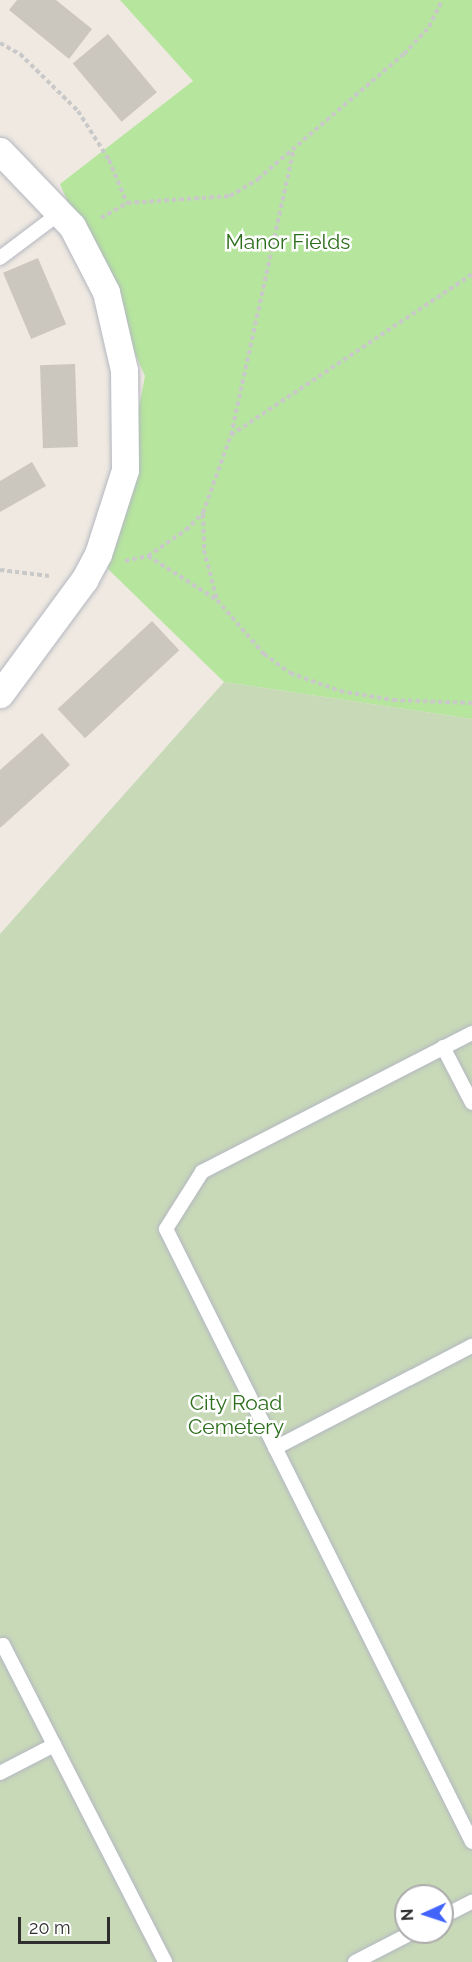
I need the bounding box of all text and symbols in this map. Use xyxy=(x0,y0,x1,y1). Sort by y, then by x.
park label: Manor Fields xyxy=(225,229,351,255)
park label: City Road Cemetery xyxy=(188,1390,284,1440)
north arrow xyxy=(394,1884,454,1944)
scale bar xyxy=(21,1905,112,1943)
text: N xyxy=(398,1908,417,1921)
text: 20 m xyxy=(29,1917,71,1938)

